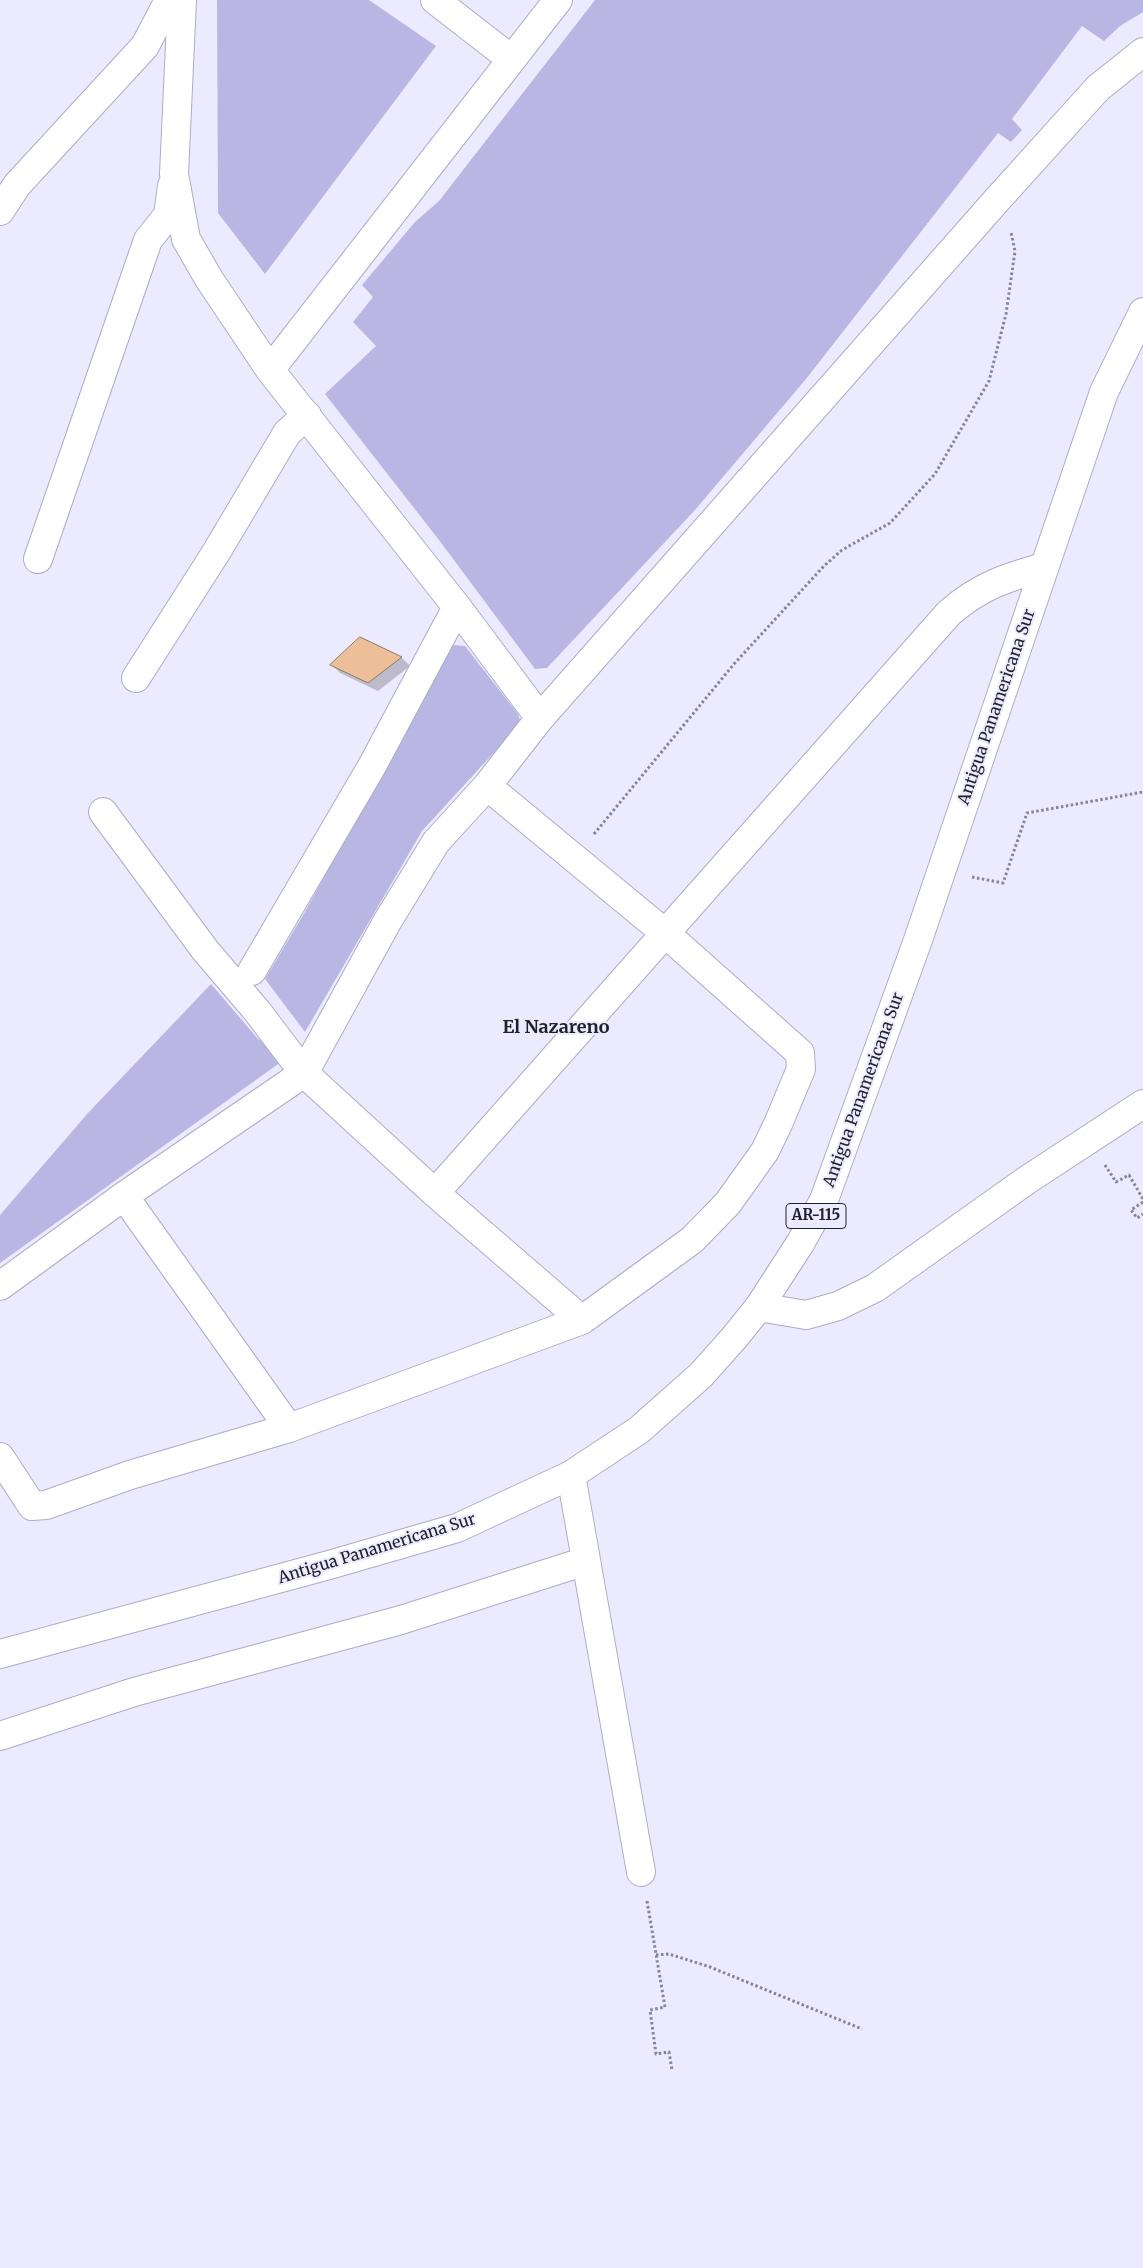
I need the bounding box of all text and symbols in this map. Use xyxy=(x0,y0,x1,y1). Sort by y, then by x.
street label: Antigua Panamericana Sur xyxy=(954,607,1040,807)
street label: Antigua Panamericana Sur xyxy=(820,990,908,1190)
district label: El Nazareno xyxy=(502,1017,610,1039)
road number: AR-115 xyxy=(786,1204,846,1228)
street label: Antigua Panamericana Sur xyxy=(276,1510,478,1588)

